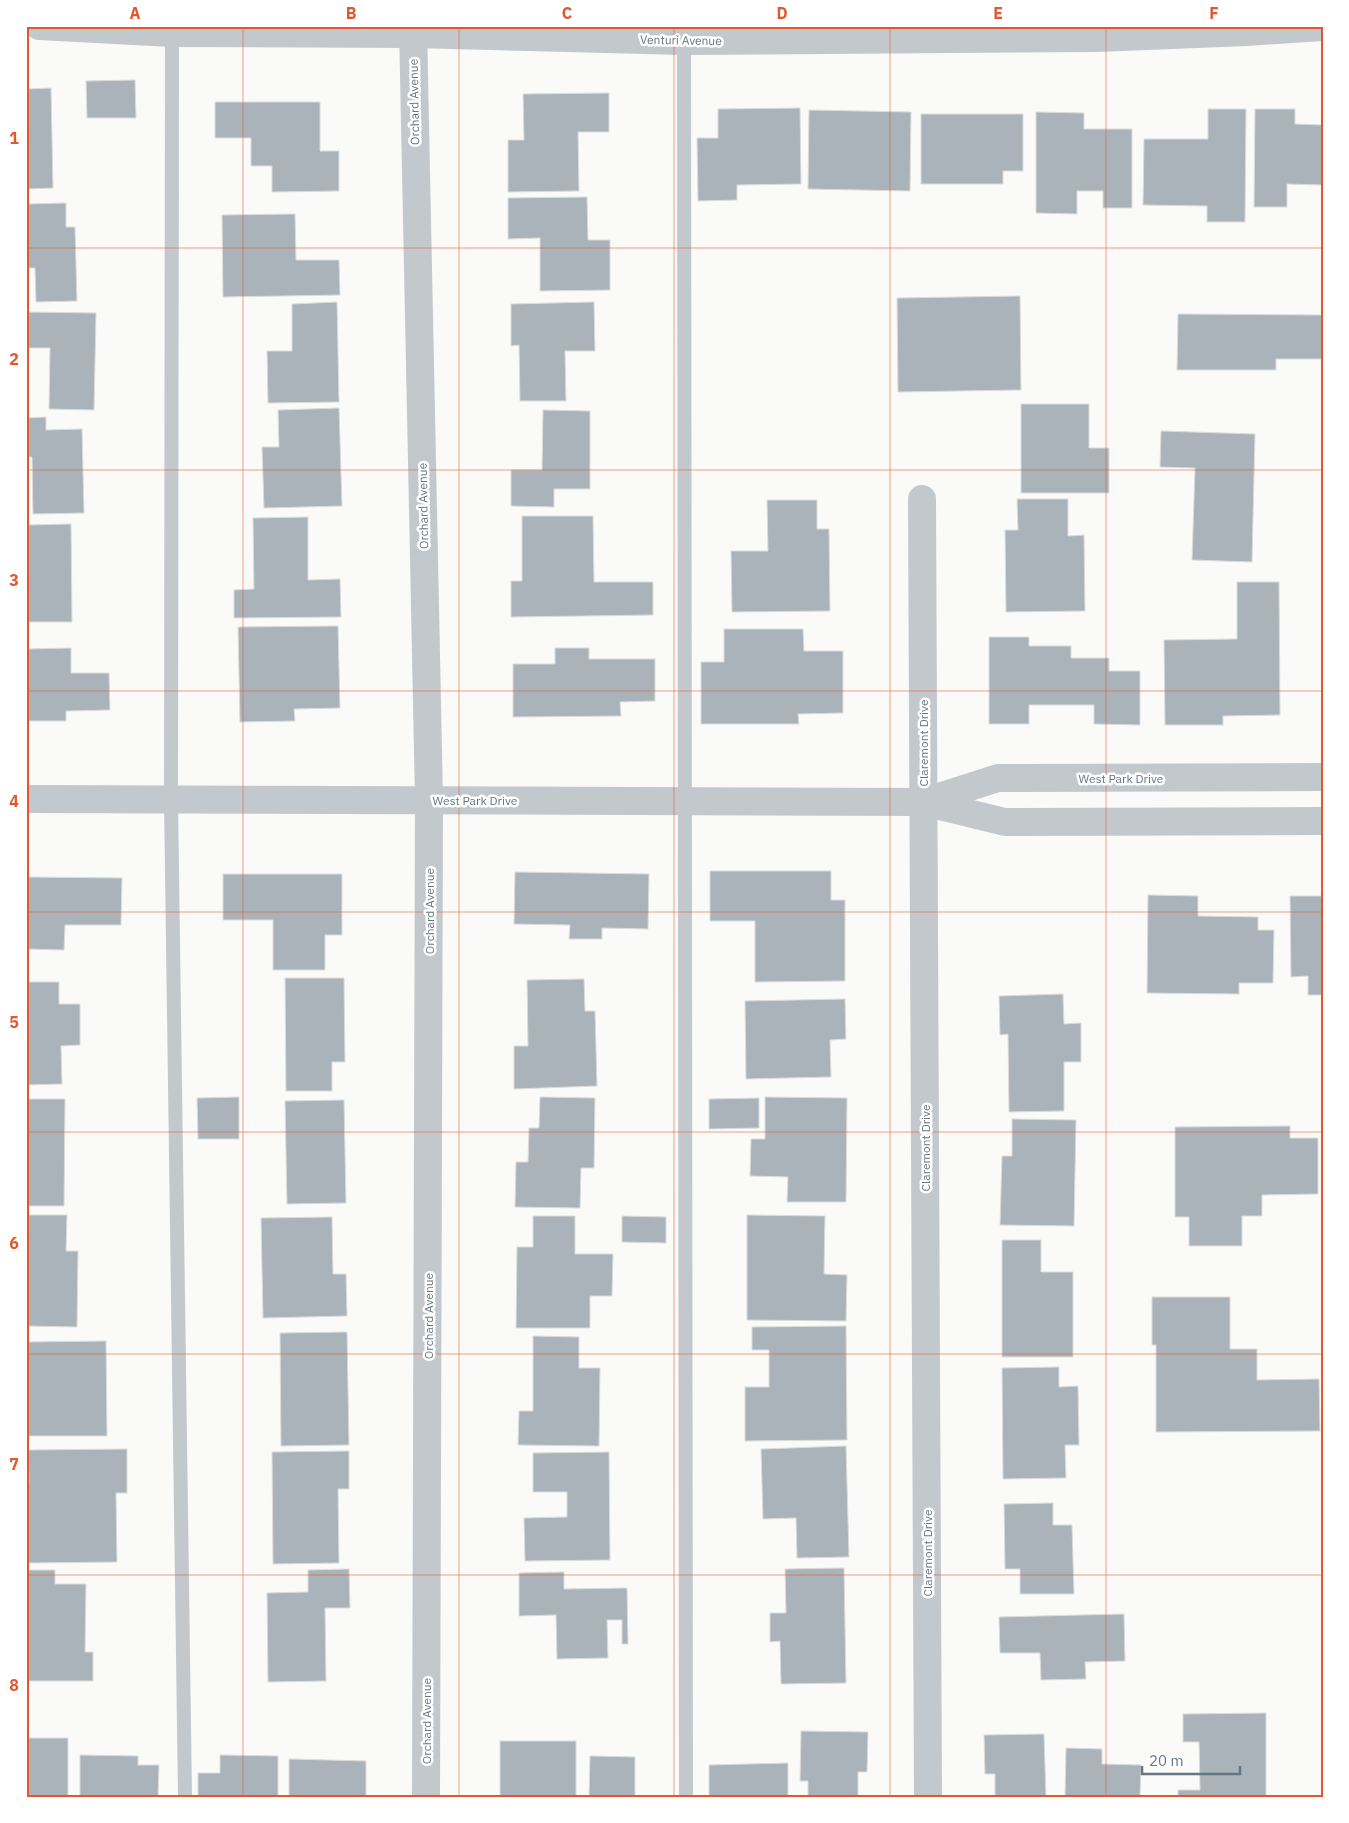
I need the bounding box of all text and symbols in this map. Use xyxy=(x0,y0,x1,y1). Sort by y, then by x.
text: A xyxy=(130,3,141,23)
text: B xyxy=(346,3,357,23)
text: C xyxy=(562,3,572,23)
text: D xyxy=(776,3,788,23)
text: E xyxy=(993,3,1003,23)
text: F xyxy=(1209,3,1219,23)
street label: Venturi Avenue xyxy=(640,32,722,48)
street label: Orchard Avenue xyxy=(406,58,422,145)
text: 1 xyxy=(9,128,19,148)
text: 2 xyxy=(9,349,19,369)
street label: Orchard Avenue xyxy=(415,462,431,549)
text: 3 xyxy=(9,570,19,590)
street label: Claremont Drive xyxy=(916,699,931,786)
street label: West Park Drive xyxy=(1079,771,1164,786)
text: 4 xyxy=(9,791,19,811)
street label: West Park Drive xyxy=(433,793,518,808)
street label: Orchard Avenue xyxy=(422,867,437,954)
text: 5 xyxy=(9,1012,19,1032)
street label: Claremont Drive xyxy=(918,1104,933,1191)
text: 6 xyxy=(9,1233,19,1253)
street label: Orchard Avenue xyxy=(421,1272,436,1359)
text: 7 xyxy=(9,1454,19,1474)
street label: Claremont Drive xyxy=(920,1509,935,1596)
text: 8 xyxy=(9,1675,19,1695)
street label: Orchard Avenue xyxy=(419,1677,434,1764)
scale bar xyxy=(1142,1743,1239,1775)
text: 20 m xyxy=(1149,1751,1184,1770)

